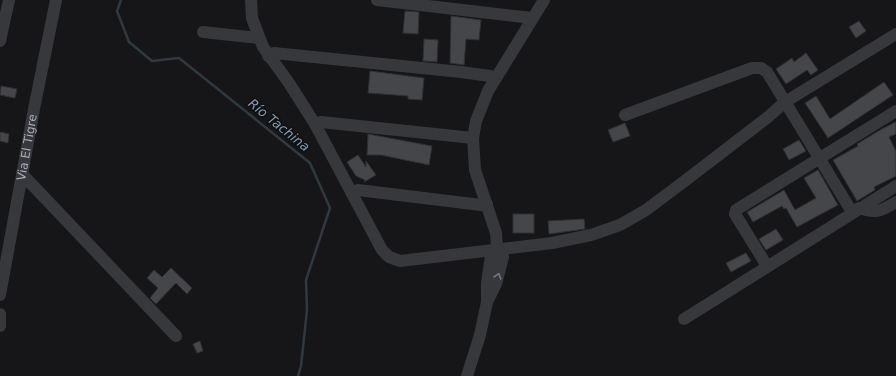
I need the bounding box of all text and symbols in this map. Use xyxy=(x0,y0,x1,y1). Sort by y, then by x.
water label: Río Tachina xyxy=(245,96,313,154)
street label: Via El Tigre xyxy=(14,113,40,182)
one-way arrow xyxy=(494,272,502,279)

